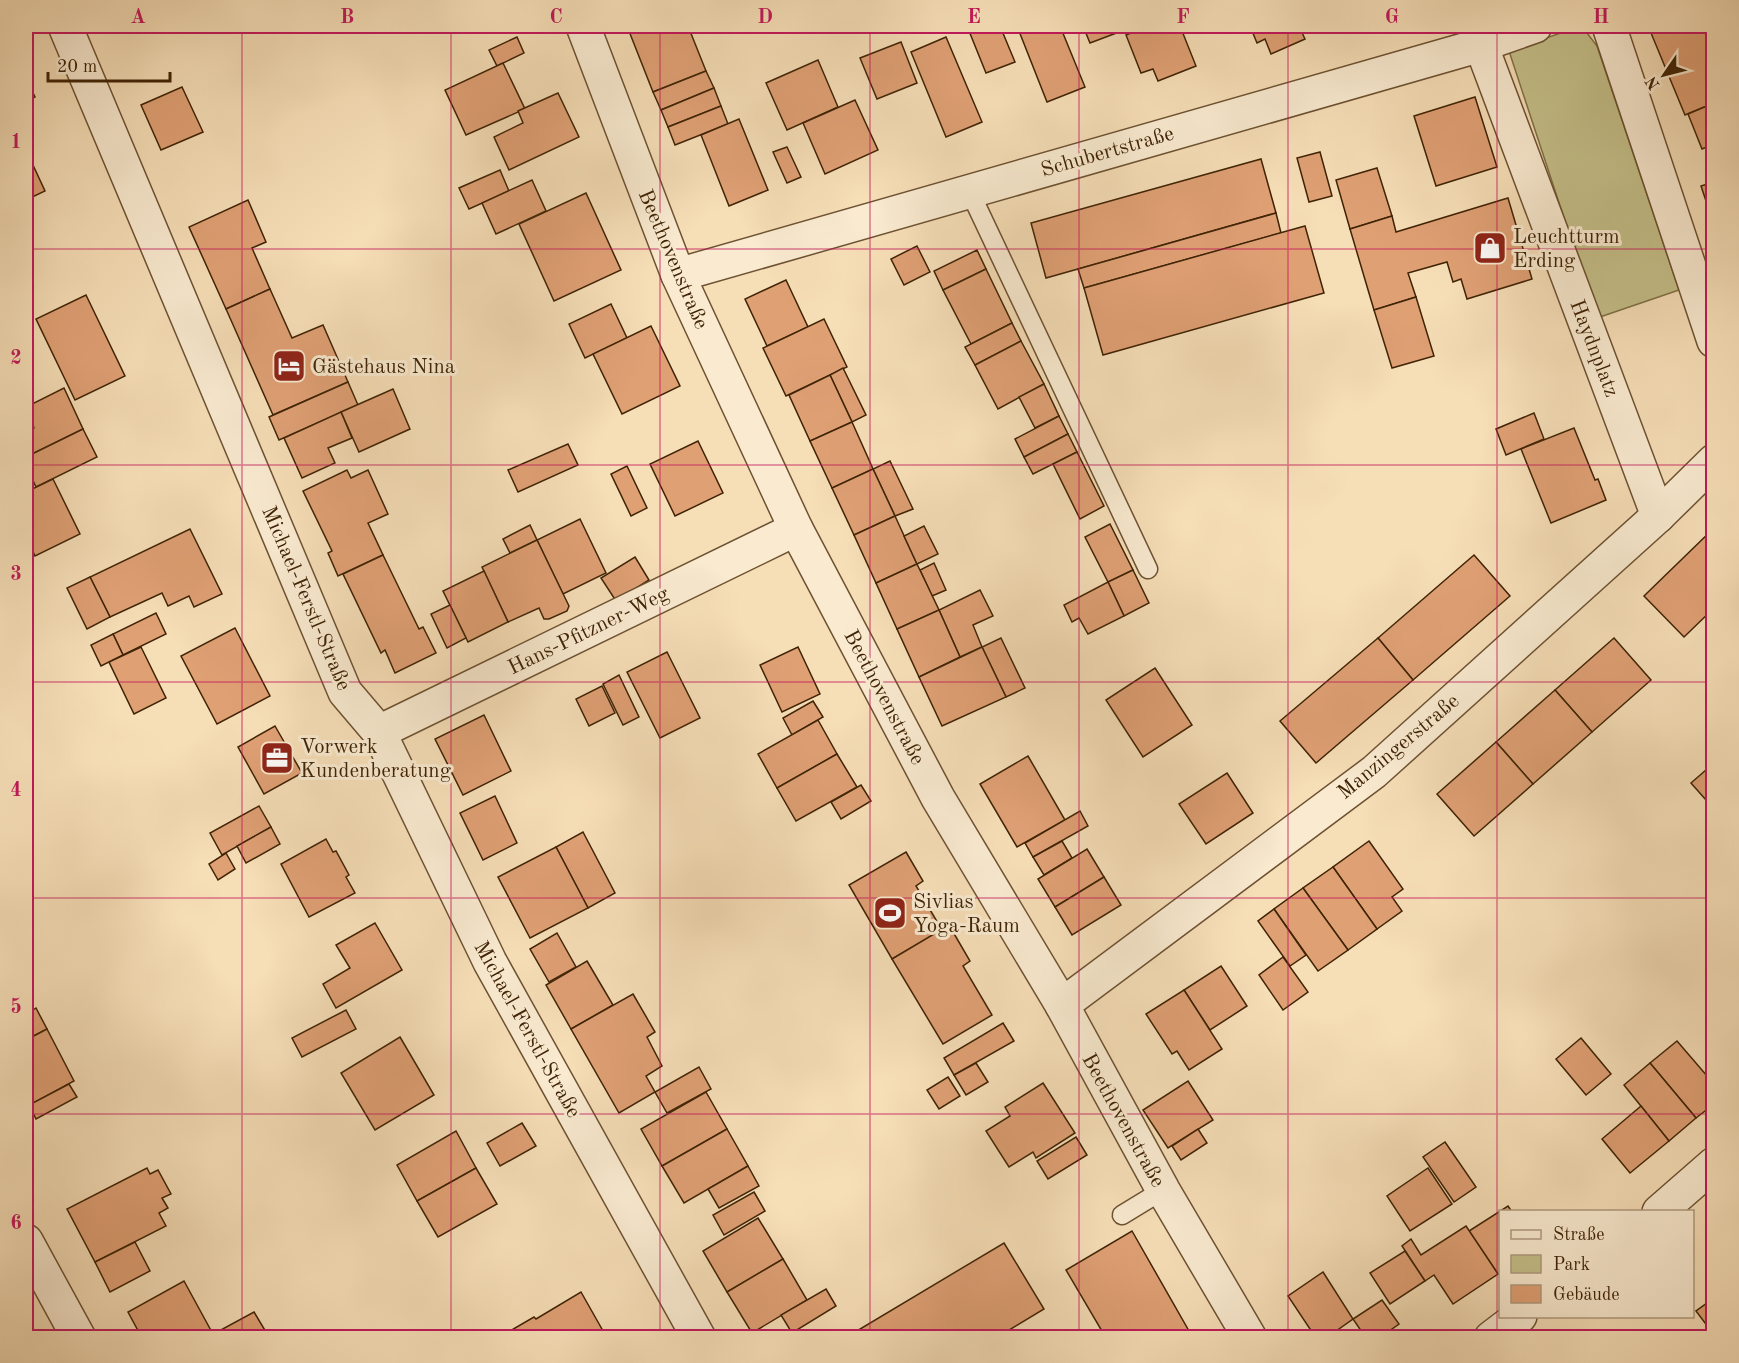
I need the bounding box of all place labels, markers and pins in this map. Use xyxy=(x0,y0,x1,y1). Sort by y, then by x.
place label: Leuchtturm Erding xyxy=(1513,227,1620,272)
shop icon: Leuchtturm Erding xyxy=(1472,230,1508,266)
hotel icon: Gästehaus Nina xyxy=(271,348,307,384)
place label: Gästehaus Nina xyxy=(312,357,455,378)
place label: Vorwerk Kundenberatung xyxy=(300,737,452,782)
office icon: Vorwerk Kundenberatung xyxy=(259,740,295,776)
place label: Sivlias Yoga-Raum xyxy=(913,892,1020,937)
sports icon: Sivlias Yoga-Raum xyxy=(872,895,908,931)

